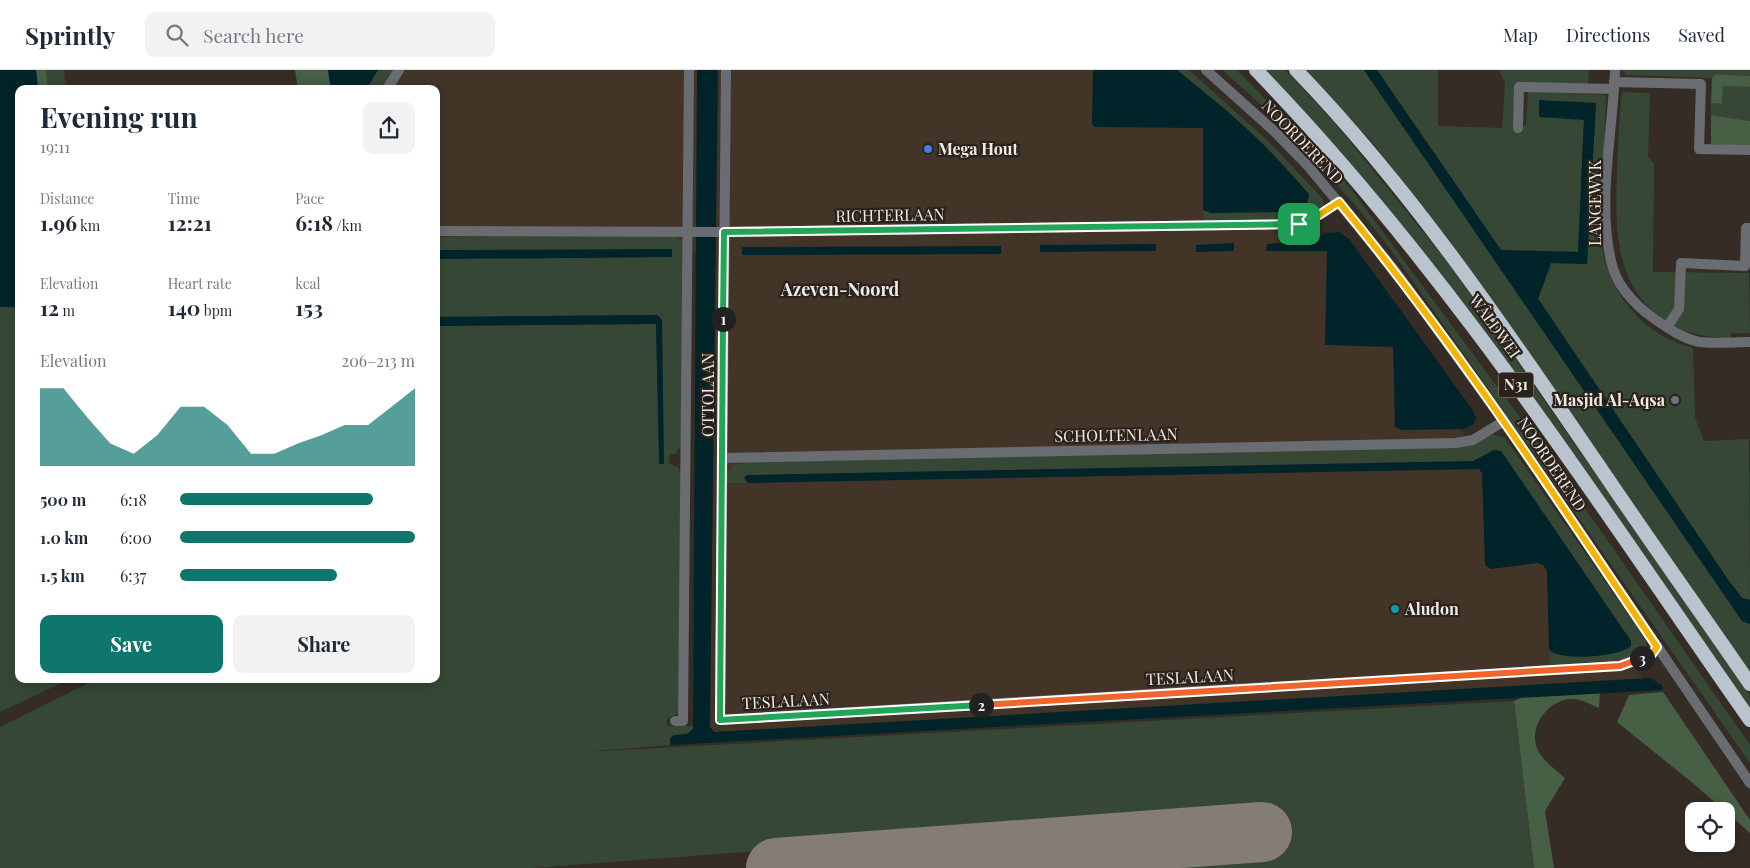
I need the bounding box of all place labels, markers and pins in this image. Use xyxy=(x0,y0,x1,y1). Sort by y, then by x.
place label: Mega Hout xyxy=(938,138,1018,159)
marker: Mega Hout xyxy=(922,143,934,155)
pin xyxy=(1278,203,1320,245)
pin: 1 xyxy=(710,306,736,332)
place label: Masjid Al-Aqsa xyxy=(1553,389,1666,410)
marker: Masjid Al-Aqsa xyxy=(1669,394,1681,406)
place label: Aludon xyxy=(1404,598,1459,619)
marker: Aludon xyxy=(1389,603,1401,615)
pin: 3 xyxy=(1630,646,1654,670)
pin: 2 xyxy=(968,692,994,718)

